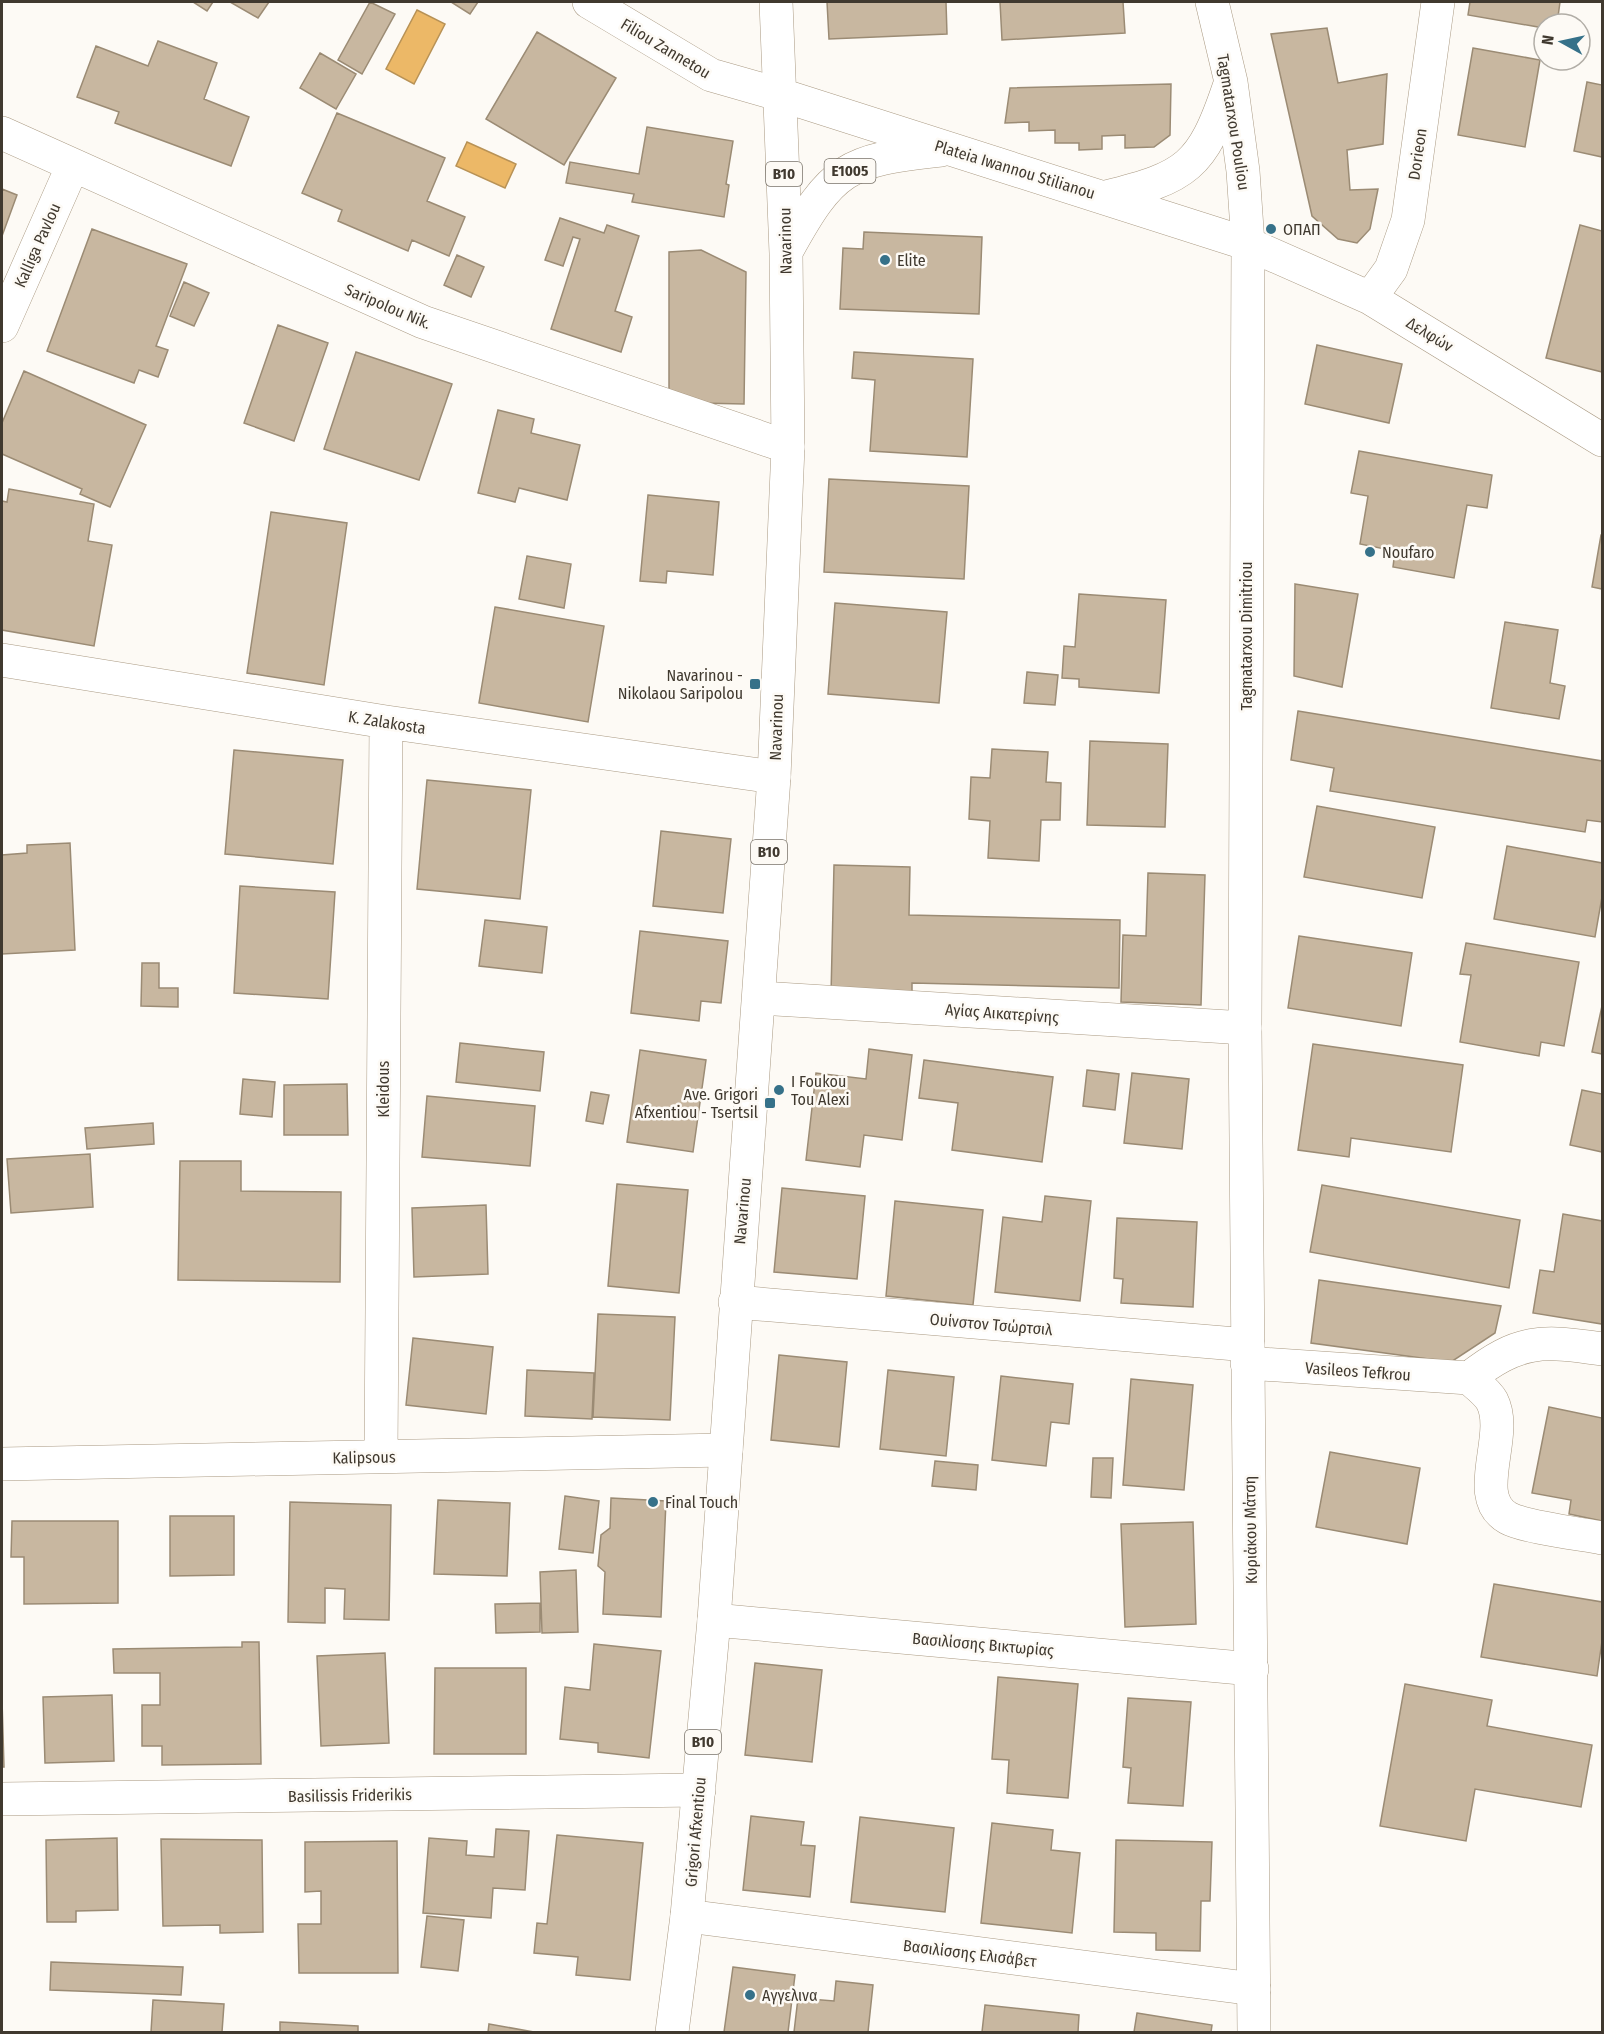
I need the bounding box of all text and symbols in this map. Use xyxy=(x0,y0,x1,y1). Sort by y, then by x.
north arrow xyxy=(1532,12,1592,72)
street label: Filiou Zannetou xyxy=(618,14,714,83)
text: N xyxy=(1538,34,1558,46)
street label: Tagmatarxou Pouliou xyxy=(1213,53,1254,192)
street label: Dorieon xyxy=(1404,127,1431,181)
street label: Plateia Iwannou Stilianou xyxy=(932,136,1097,203)
road number: E1005 xyxy=(824,159,876,183)
road number: B10 xyxy=(766,162,802,186)
street label: Kalliga Pavlou xyxy=(10,200,65,290)
street label: Navarinou xyxy=(775,207,796,275)
place label: ΟΠΑΠ xyxy=(1283,220,1321,239)
marker: ΟΠΑΠ xyxy=(1264,222,1278,236)
place label: Elite xyxy=(897,251,926,270)
marker: Elite xyxy=(878,253,892,267)
street label: Saripolou Nik. xyxy=(342,280,434,333)
street label: Δελφών xyxy=(1403,313,1457,356)
place label: Noufaro xyxy=(1382,543,1434,562)
marker: Noufaro xyxy=(1363,545,1377,559)
street label: Tagmatarxou Dimitriou xyxy=(1237,561,1256,711)
place label: Navarinou - Nikolaou Saripolou xyxy=(618,666,743,703)
marker: Navarinou - Nikolaou Saripolou xyxy=(748,677,762,691)
street label: Navarinou xyxy=(766,693,787,761)
street label: K. Zalakosta xyxy=(347,707,427,738)
road number: B10 xyxy=(751,840,787,864)
street label: Αγίας Αικατερίνης xyxy=(944,1000,1060,1027)
street label: Kleidous xyxy=(374,1060,393,1117)
place label: I Foukou Tou Alexi xyxy=(791,1072,849,1109)
marker: I Foukou Tou Alexi xyxy=(772,1083,786,1097)
place label: Ave. Grigori Afxentiou - Tsertsil xyxy=(635,1085,758,1122)
marker: Ave. Grigori Afxentiou - Tsertsil xyxy=(763,1096,777,1110)
street label: Navarinou xyxy=(730,1177,755,1245)
street label: Ουίνστον Τσώρτσιλ xyxy=(929,1310,1054,1339)
street label: Vasileos Tefkrou xyxy=(1305,1358,1411,1385)
street label: Kalipsous xyxy=(332,1447,396,1468)
street label: Κυριάκου Μάτση xyxy=(1240,1476,1261,1584)
place label: Final Touch xyxy=(665,1493,738,1512)
marker: Final Touch xyxy=(646,1495,660,1509)
street label: Βασιλίσσης Βικτωρίας xyxy=(911,1629,1055,1660)
road number: B10 xyxy=(685,1730,721,1754)
street label: Grigori Afxentiou xyxy=(681,1776,710,1888)
street label: Basilissis Friderikis xyxy=(288,1785,412,1806)
street label: Βασιλίσσης Ελισάβετ xyxy=(902,1936,1038,1971)
place label: Αγγελινα xyxy=(762,1986,818,2005)
marker: Αγγελινα xyxy=(743,1988,757,2002)

